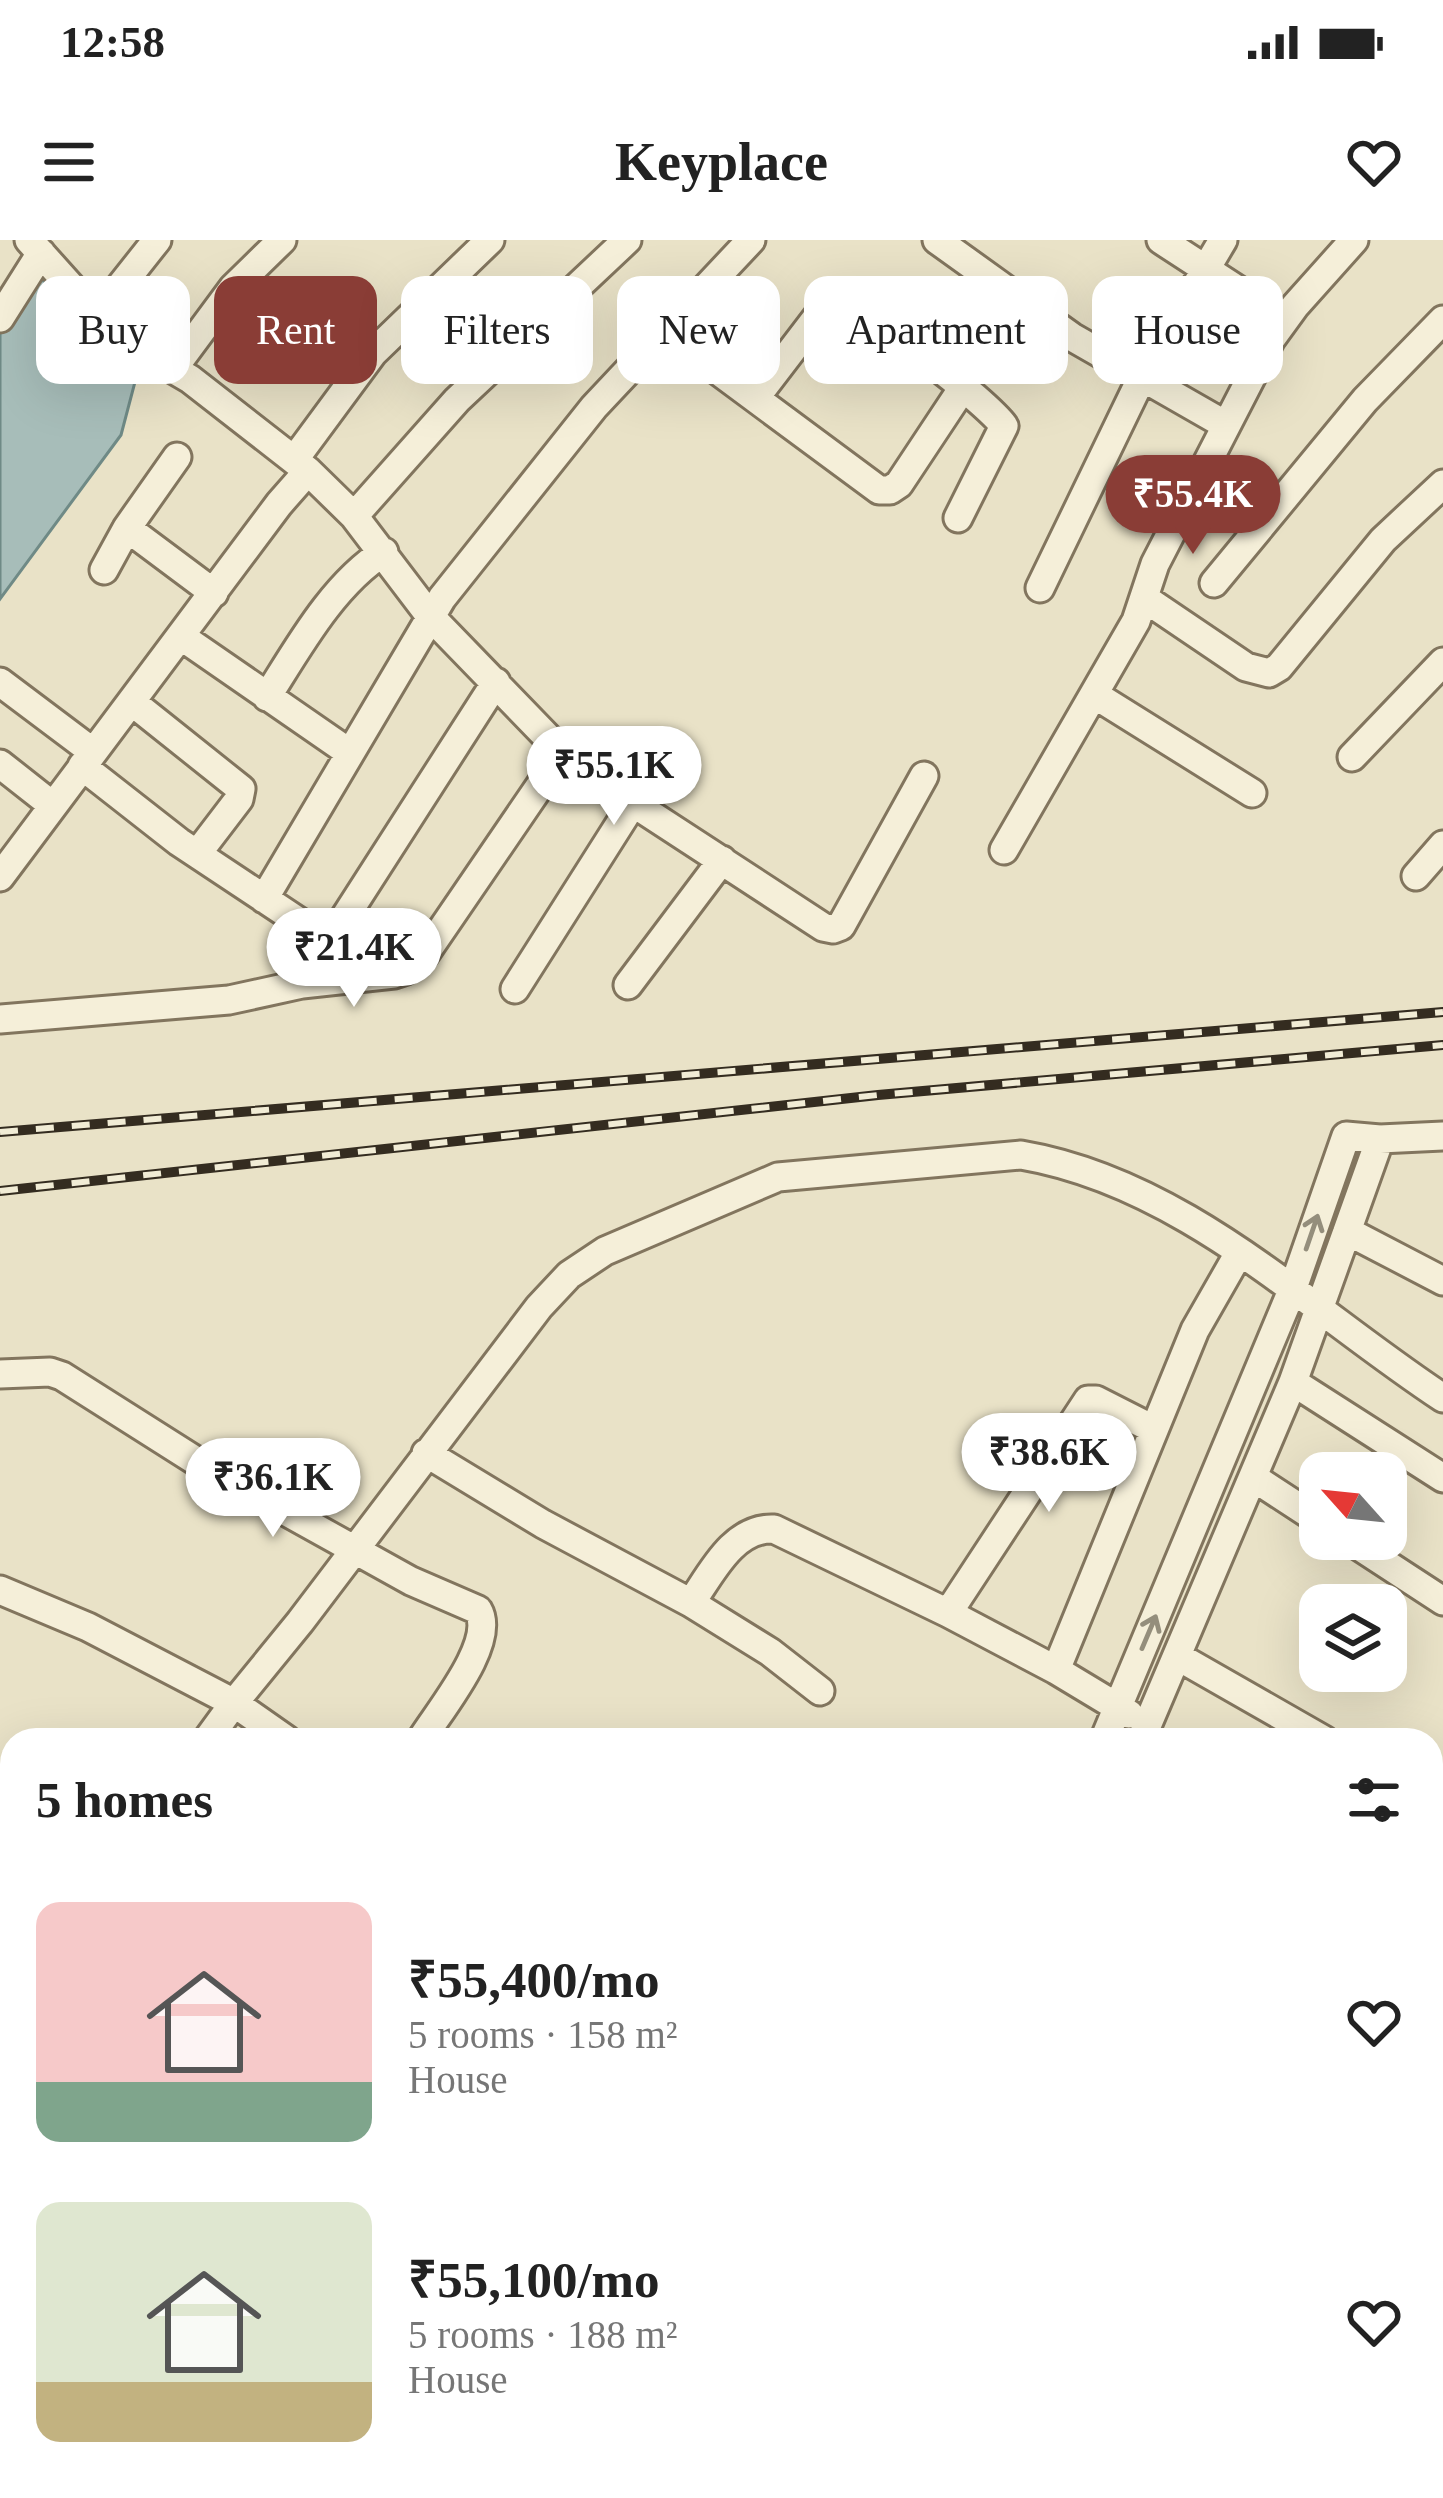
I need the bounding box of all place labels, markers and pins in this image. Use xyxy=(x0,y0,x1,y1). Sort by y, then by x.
pin: ₹55.4K xyxy=(1095,455,1291,557)
pin: ₹55.1K xyxy=(516,726,712,828)
pin: ₹21.4K xyxy=(256,908,452,1010)
pin: ₹38.6K xyxy=(951,1413,1147,1515)
pin: ₹36.1K xyxy=(175,1438,371,1540)

